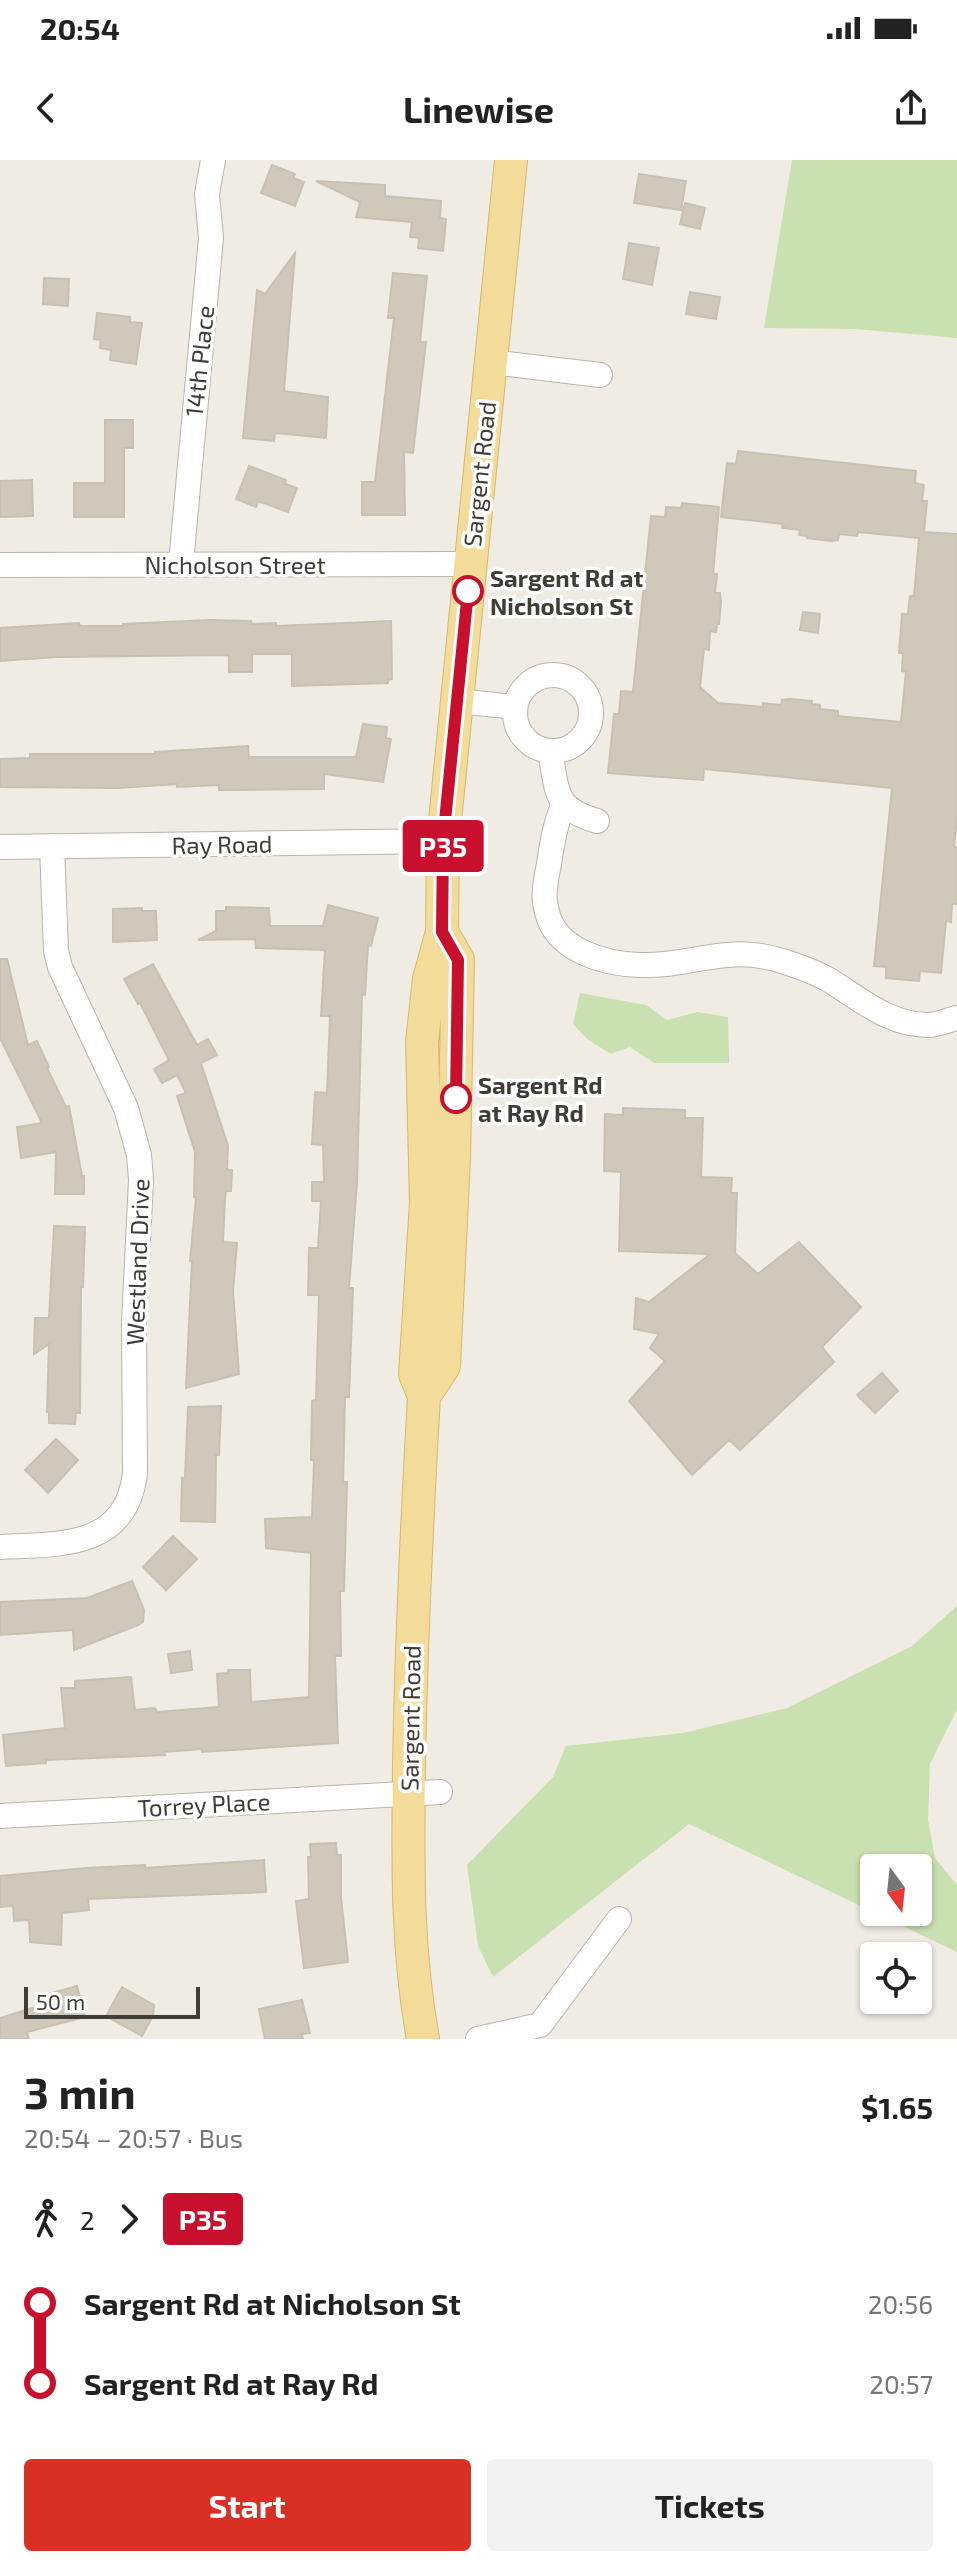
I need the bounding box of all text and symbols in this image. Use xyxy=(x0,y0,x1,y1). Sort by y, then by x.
text: 20:54 xyxy=(40,10,120,46)
icon: back xyxy=(24,86,68,130)
icon: share xyxy=(889,86,933,130)
text: Linewise xyxy=(403,87,554,130)
street label: 14th Place xyxy=(179,304,219,418)
street label: Sargent Road xyxy=(457,400,501,548)
street label: Nicholson Street xyxy=(144,550,326,579)
place label: Sargent Rd at Nicholson St xyxy=(490,563,643,620)
marker: Sargent Rd at Nicholson St xyxy=(453,576,483,606)
line badge: P35 xyxy=(397,820,489,872)
street label: Ray Road xyxy=(171,829,273,859)
text: P35 xyxy=(419,829,467,863)
place label: Sargent Rd at Ray Rd xyxy=(478,1070,603,1127)
marker: Sargent Rd at Ray Rd xyxy=(441,1083,471,1113)
street label: Westland Drive xyxy=(120,1178,154,1346)
street label: Sargent Road xyxy=(394,1645,426,1791)
street label: Torrey Place xyxy=(137,1786,271,1822)
north arrow xyxy=(860,1854,932,1926)
map controls xyxy=(860,1854,932,2014)
button: locate xyxy=(860,1942,932,2014)
scale bar xyxy=(24,1983,200,2019)
text: 50 m xyxy=(36,1988,85,2014)
text: 3 min xyxy=(24,2065,136,2118)
text: $1.65 xyxy=(861,2089,933,2125)
text: 20:54 – 20:57 · Bus xyxy=(24,2122,243,2153)
icon: walk xyxy=(24,2197,68,2241)
icon: forward xyxy=(107,2197,151,2241)
text: P35 xyxy=(179,2202,227,2236)
text: 2 xyxy=(80,2204,95,2235)
text: Sargent Rd at Nicholson St xyxy=(84,2285,461,2321)
text: 20:56 xyxy=(868,2288,933,2319)
text: Sargent Rd at Ray Rd xyxy=(84,2365,378,2401)
text: 20:57 xyxy=(869,2368,933,2399)
button: Start xyxy=(24,2459,471,2551)
button: Tickets xyxy=(487,2459,933,2551)

